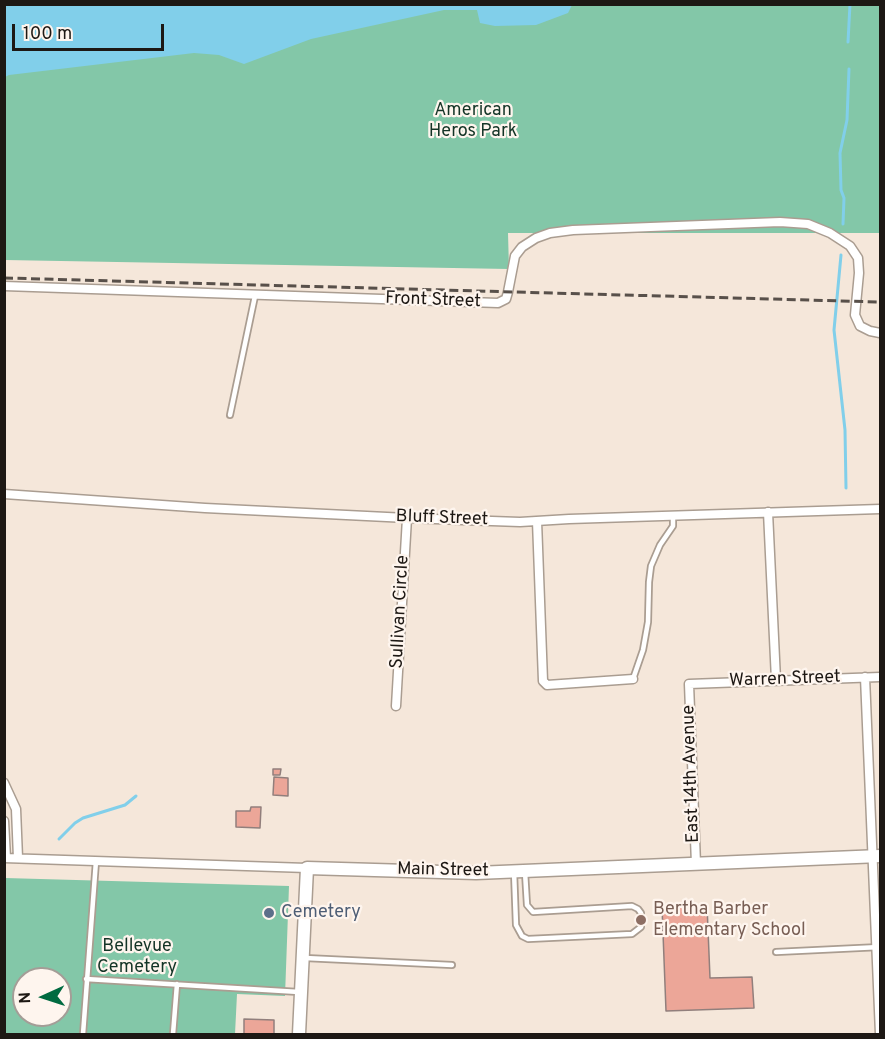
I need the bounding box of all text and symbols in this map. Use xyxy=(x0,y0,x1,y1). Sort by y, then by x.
scale bar xyxy=(15,12,166,50)
text: 100 m xyxy=(23,23,72,46)
park label: American Heros Park xyxy=(429,100,517,142)
street label: Front Street xyxy=(385,289,481,313)
street label: Bluff Street xyxy=(395,507,489,531)
street label: Sullivan Circle xyxy=(387,555,415,669)
street label: Warren Street xyxy=(729,667,841,693)
street label: East 14th Avenue xyxy=(679,705,705,843)
street label: Main Street xyxy=(397,859,489,883)
place label: Bertha Barber Elementary School xyxy=(653,899,806,942)
place label: Cemetery xyxy=(281,902,361,924)
marker: Cemetery xyxy=(262,906,276,920)
marker: Bertha Barber Elementary School xyxy=(634,913,648,927)
park label: Bellevue Cemetery xyxy=(97,936,177,978)
north arrow xyxy=(12,967,72,1027)
text: N xyxy=(16,992,36,1004)

